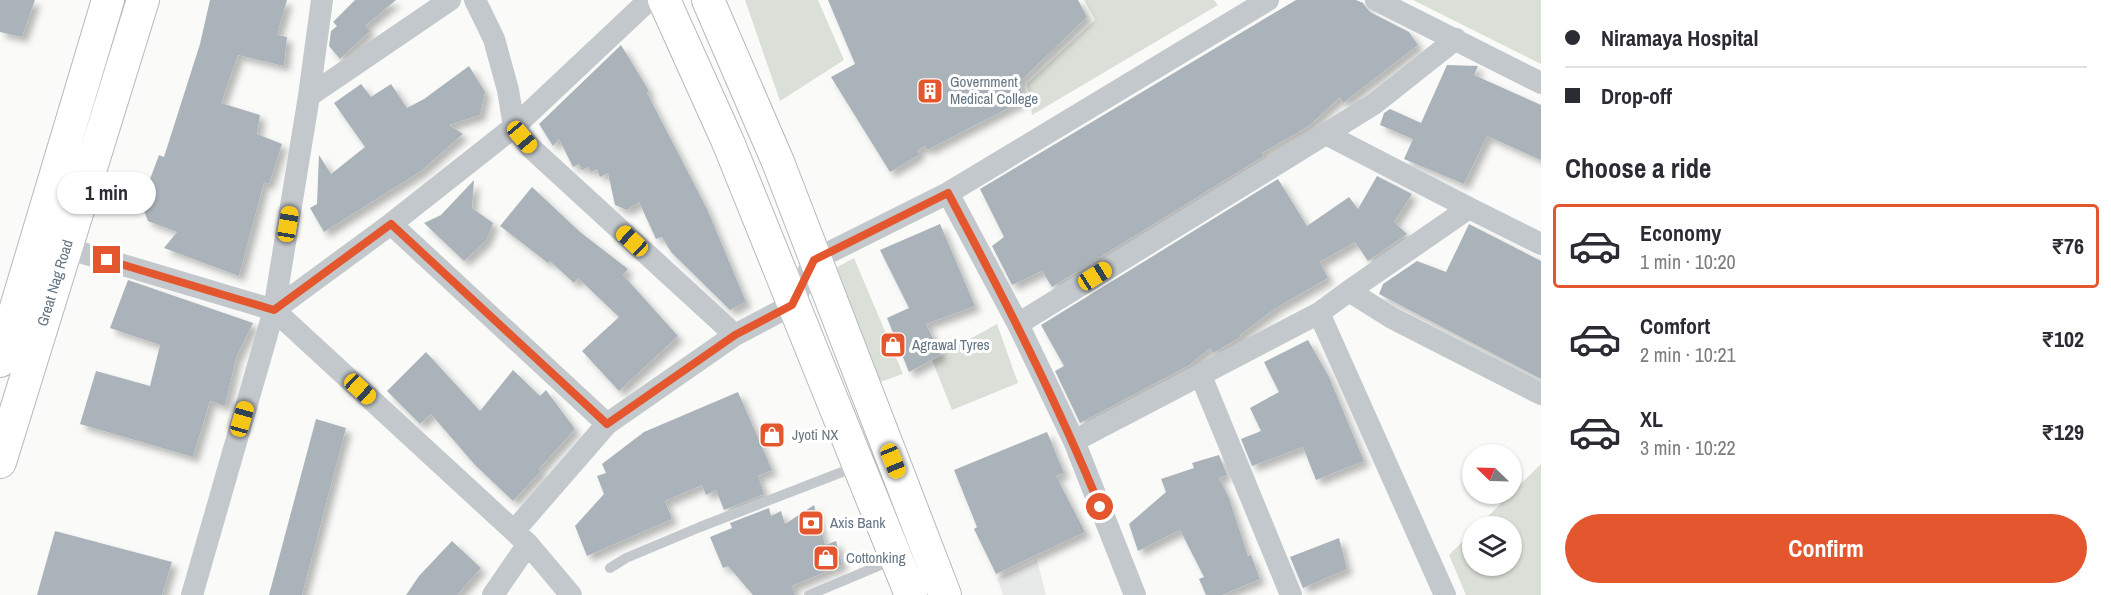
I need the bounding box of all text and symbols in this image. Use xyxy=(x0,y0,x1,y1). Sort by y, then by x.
text: Niramaya Hospital xyxy=(1601,23,1758,53)
place label: Government Medical College xyxy=(950,71,1038,109)
building icon: Government Medical College xyxy=(915,76,945,106)
text: Drop-off xyxy=(1601,81,1672,111)
car xyxy=(504,117,540,157)
text: Choose a ride xyxy=(1565,150,1711,186)
callout: 1 min xyxy=(57,173,156,215)
text: 1 min xyxy=(85,179,128,206)
car xyxy=(276,205,300,243)
text: Economy xyxy=(1640,218,1721,248)
icon: car xyxy=(1568,219,1622,273)
car xyxy=(613,222,651,260)
text: ₹76 xyxy=(2051,231,2084,261)
street label: Great Nag Road xyxy=(31,237,78,329)
route end xyxy=(93,246,120,273)
text: 1 min · 10:20 xyxy=(1640,248,1736,275)
car xyxy=(1075,259,1115,293)
text: Comfort xyxy=(1640,311,1710,341)
icon: car xyxy=(1568,312,1622,366)
text: ₹102 xyxy=(2041,324,2084,354)
shop icon: Agrawal Tyres xyxy=(878,330,908,360)
place label: Agrawal Tyres xyxy=(911,334,990,355)
text: 2 min · 10:21 xyxy=(1640,341,1736,368)
car xyxy=(341,370,379,408)
car xyxy=(228,399,256,439)
text: XL xyxy=(1640,404,1663,434)
icon: car xyxy=(1568,405,1622,459)
text: ₹129 xyxy=(2041,417,2084,447)
shop icon: Jyoti NX xyxy=(757,420,787,450)
place label: Jyoti NX xyxy=(792,424,839,445)
text: 3 min · 10:22 xyxy=(1640,434,1736,461)
car xyxy=(878,441,908,481)
north arrow xyxy=(1462,444,1522,504)
map controls xyxy=(1462,444,1522,576)
route start xyxy=(1086,493,1113,520)
bank icon: Axis Bank xyxy=(796,508,826,538)
place label: Axis Bank xyxy=(829,512,886,533)
button: Confirm xyxy=(1565,514,2087,583)
button: layers xyxy=(1462,516,1522,576)
shop icon: Cottonking xyxy=(811,543,841,573)
place label: Cottonking xyxy=(846,547,906,568)

